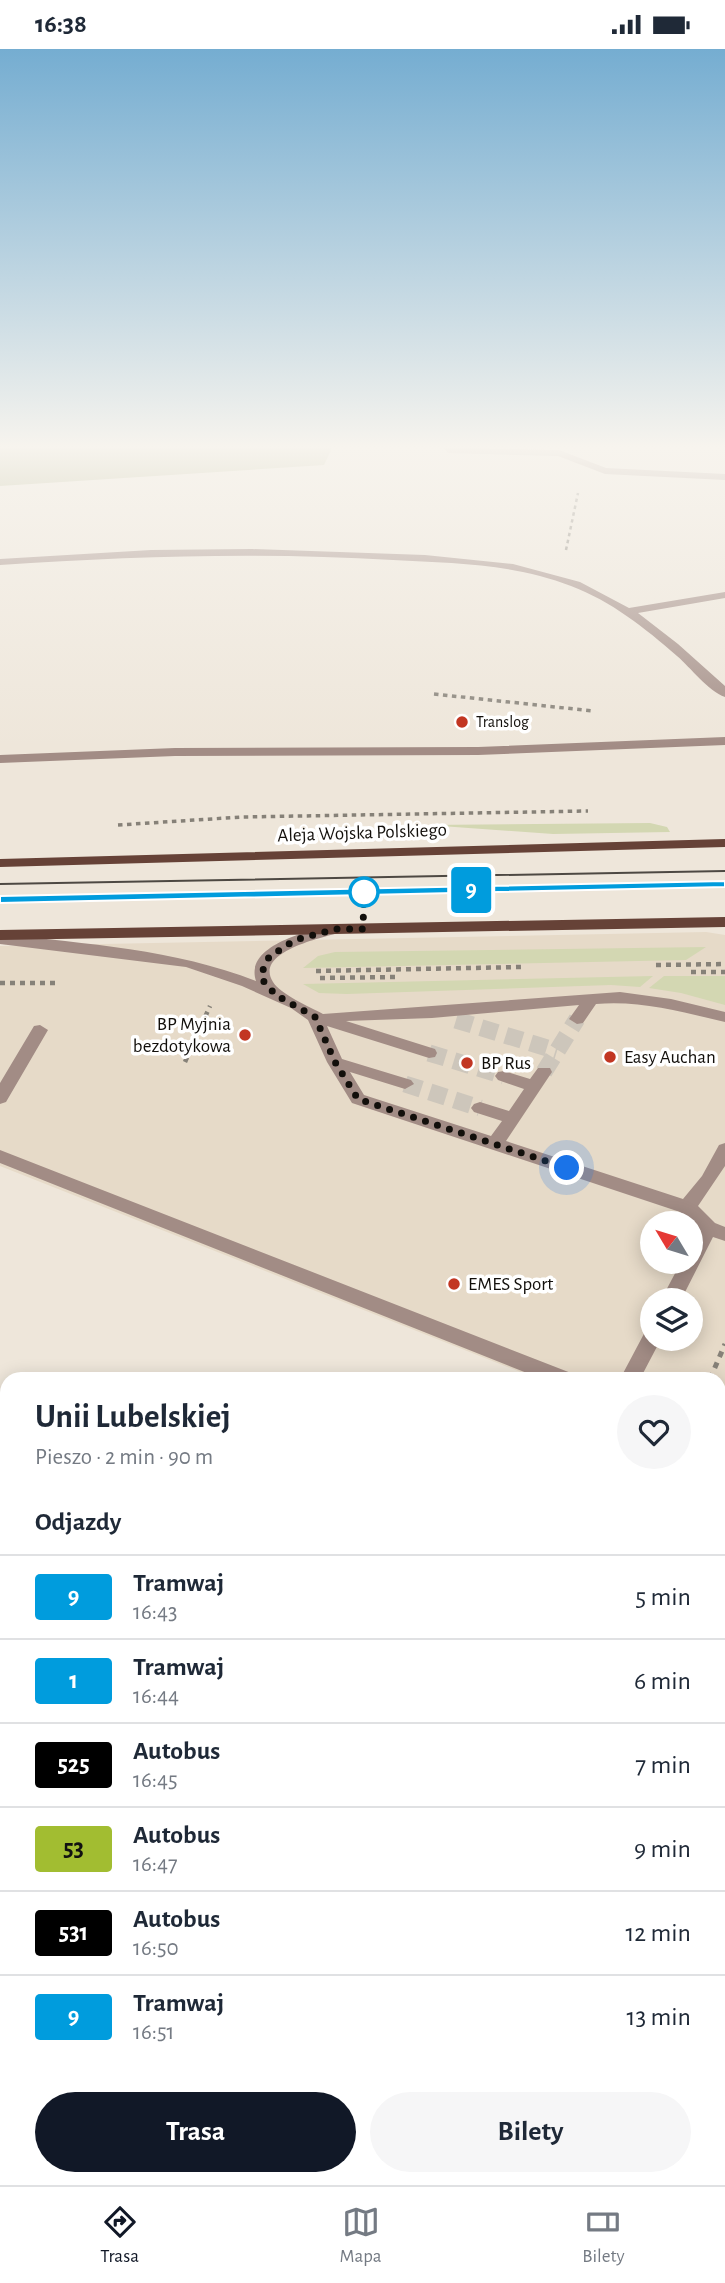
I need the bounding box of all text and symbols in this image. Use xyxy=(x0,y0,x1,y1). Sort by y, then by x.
text: 16:38 xyxy=(35,11,87,37)
marker: Translog xyxy=(454,714,470,730)
place label: Translog xyxy=(476,714,529,730)
street label: Aleja Wojska Polskiego xyxy=(277,821,447,845)
line badge: 9 xyxy=(448,867,494,913)
unlabelled marker xyxy=(349,877,379,907)
text: 9 xyxy=(465,878,477,902)
place label: BP Myjnia bezdotykowa xyxy=(133,1015,231,1056)
marker: BP Myjnia bezdotykowa xyxy=(237,1027,253,1043)
place label: Easy Auchan xyxy=(624,1048,716,1067)
marker: Easy Auchan xyxy=(602,1049,618,1065)
place label: BP Rus xyxy=(481,1054,531,1073)
marker: BP Rus xyxy=(459,1055,475,1071)
your location xyxy=(549,1150,584,1185)
north arrow xyxy=(640,1211,704,1274)
map controls xyxy=(640,1211,703,1351)
place label: EMES Sport xyxy=(468,1275,553,1294)
marker: EMES Sport xyxy=(446,1276,462,1292)
button: layers xyxy=(640,1288,703,1351)
button: heart xyxy=(617,1395,691,1469)
text: Unii Lubelskiej xyxy=(35,1401,231,1434)
text: Pieszo · 2 min · 90 m xyxy=(35,1446,213,1469)
text: Odjazdy xyxy=(35,1509,121,1535)
text: Tramwaj xyxy=(133,1570,224,1596)
text: 5 min xyxy=(635,1584,691,1610)
text: 9 xyxy=(68,1585,79,1609)
text: 16:43 xyxy=(133,1601,178,1624)
text: Tramwaj xyxy=(133,1654,224,1680)
text: 6 min xyxy=(634,1668,691,1694)
text: 1 xyxy=(69,1669,78,1693)
text: 16:44 xyxy=(133,1685,179,1708)
text: Autobus xyxy=(133,1738,220,1764)
text: 7 min xyxy=(635,1752,691,1778)
text: 525 xyxy=(57,1753,90,1777)
text: 16:45 xyxy=(133,1769,178,1792)
text: Autobus xyxy=(133,1822,220,1848)
text: 9 min xyxy=(634,1836,691,1862)
text: 53 xyxy=(63,1837,84,1861)
text: 16:47 xyxy=(133,1853,178,1876)
text: Autobus xyxy=(133,1906,220,1932)
text: 12 min xyxy=(625,1920,691,1946)
text: 531 xyxy=(59,1921,88,1945)
text: 16:50 xyxy=(133,1937,179,1960)
text: Tramwaj xyxy=(133,1990,224,2016)
text: 13 min xyxy=(627,2004,691,2030)
text: 9 xyxy=(68,2005,79,2029)
text: 16:51 xyxy=(133,2021,175,2044)
button: Trasa xyxy=(35,2092,356,2172)
button: Bilety xyxy=(370,2092,691,2172)
tab: Trasa xyxy=(100,2203,139,2268)
tab: Mapa xyxy=(340,2203,382,2268)
tab: Bilety xyxy=(582,2203,625,2268)

